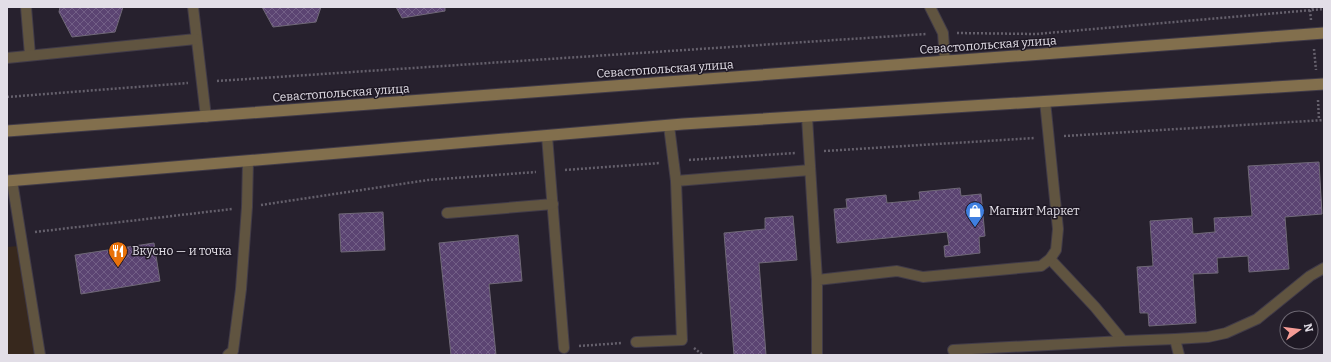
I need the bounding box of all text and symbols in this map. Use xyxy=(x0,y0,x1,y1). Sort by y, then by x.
street label: Севастопольская улица xyxy=(919,33,1058,57)
street label: Севастопольская улица xyxy=(596,57,735,81)
street label: Севастопольская улица xyxy=(272,81,411,105)
shop icon: Магнит Маркет xyxy=(964,200,986,228)
place label: Магнит Маркет xyxy=(989,204,1080,218)
restaurant icon: Вкусно — и точка xyxy=(107,240,129,268)
place label: Вкусно — и точка xyxy=(132,244,232,258)
north arrow xyxy=(1279,310,1319,350)
text: N xyxy=(1301,322,1316,334)

